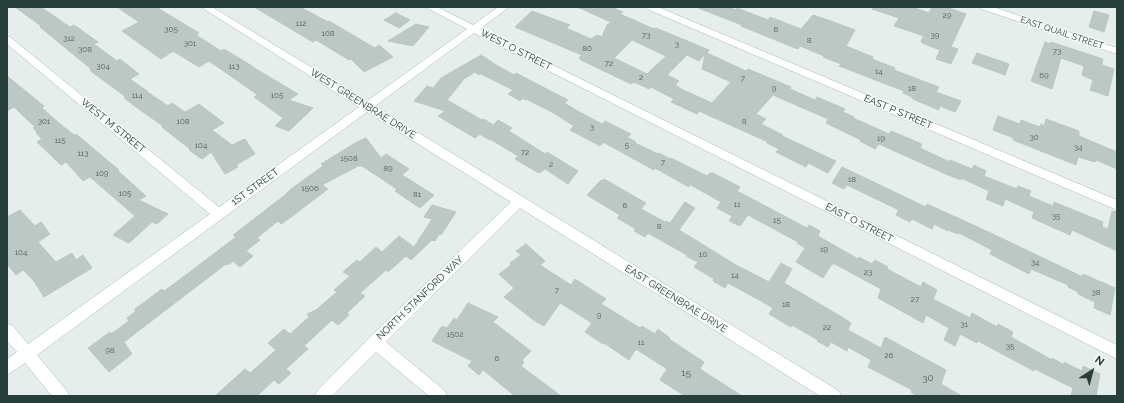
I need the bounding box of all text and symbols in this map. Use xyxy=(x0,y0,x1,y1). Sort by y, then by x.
house number: 29 xyxy=(943,11,951,21)
street label: EAST QUAIL STREET xyxy=(1019,14,1105,52)
house number: 112 xyxy=(295,19,307,29)
house number: 305 xyxy=(164,25,178,35)
house number: 6 xyxy=(774,25,778,35)
street label: WEST O STREET xyxy=(478,27,554,73)
house number: 108 xyxy=(321,29,335,39)
house number: 73 xyxy=(642,31,650,41)
house number: 39 xyxy=(931,31,939,41)
house number: 312 xyxy=(63,34,75,44)
house number: 8 xyxy=(807,36,811,46)
house number: 301 xyxy=(184,39,196,49)
house number: 3 xyxy=(675,40,679,50)
house number: 80 xyxy=(582,44,592,54)
house number: 308 xyxy=(78,45,92,55)
house number: 73 xyxy=(1053,47,1061,57)
house number: 72 xyxy=(605,59,613,69)
house number: 304 xyxy=(96,62,110,72)
house number: 113 xyxy=(228,62,240,72)
street label: WEST GREENBRAE DRIVE xyxy=(308,66,418,142)
house number: 14 xyxy=(875,67,883,77)
house number: 69 xyxy=(1039,71,1049,81)
house number: 2 xyxy=(639,73,643,83)
house number: 7 xyxy=(741,74,745,84)
house number: 9 xyxy=(772,84,776,94)
house number: 18 xyxy=(908,84,916,94)
house number: 114 xyxy=(131,91,143,101)
house number: 105 xyxy=(271,91,283,101)
street label: EAST P STREET xyxy=(862,92,934,132)
street label: WEST M STREET xyxy=(78,96,148,156)
house number: 301 xyxy=(38,117,50,127)
house number: 108 xyxy=(176,117,190,127)
house number: 8 xyxy=(742,117,746,127)
house number: 3 xyxy=(590,123,594,133)
house number: 30 xyxy=(1029,133,1039,143)
house number: 19 xyxy=(877,134,885,144)
house number: 115 xyxy=(54,136,66,146)
house number: 104 xyxy=(195,141,207,151)
house number: 5 xyxy=(625,141,629,151)
house number: 34 xyxy=(1074,143,1082,153)
house number: 72 xyxy=(521,148,529,158)
house number: 113 xyxy=(77,149,89,159)
house number: 1508 xyxy=(340,154,358,164)
house number: 7 xyxy=(661,158,665,168)
house number: 2 xyxy=(549,160,553,170)
house number: 89 xyxy=(383,164,393,174)
street label: 1ST STREET xyxy=(229,166,281,208)
house number: 109 xyxy=(95,169,109,179)
house number: 18 xyxy=(848,175,856,185)
house number: 1506 xyxy=(301,184,319,194)
house number: 105 xyxy=(119,189,131,199)
house number: 81 xyxy=(413,190,421,200)
house number: 11 xyxy=(734,200,740,210)
house number: 6 xyxy=(623,201,627,211)
street label: EAST O STREET xyxy=(823,201,895,245)
house number: 35 xyxy=(1052,212,1060,222)
house number: 15 xyxy=(773,216,781,226)
house number: 8 xyxy=(657,222,661,232)
house number: 19 xyxy=(820,245,828,255)
house number: 104 xyxy=(15,248,27,258)
house number: 10 xyxy=(699,250,707,260)
street label: NORTH STANFORD WAY xyxy=(374,254,466,342)
house number: 34 xyxy=(1031,258,1039,268)
street label: EAST GREENBRAE DRIVE xyxy=(623,262,729,336)
house number: 23 xyxy=(864,268,872,278)
house number: 14 xyxy=(731,271,739,281)
house number: 7 xyxy=(555,286,559,296)
house number: 38 xyxy=(1091,288,1101,298)
house number: 27 xyxy=(911,295,919,305)
house number: 18 xyxy=(782,300,790,310)
house number: 9 xyxy=(597,311,601,321)
house number: 31 xyxy=(960,320,968,330)
house number: 22 xyxy=(823,323,831,333)
house number: 1502 xyxy=(447,330,463,340)
house number: 11 xyxy=(638,338,644,348)
house number: 35 xyxy=(1006,342,1014,352)
house number: 98 xyxy=(105,346,115,356)
house number: 26 xyxy=(885,351,893,361)
north arrow xyxy=(1072,351,1112,391)
text: N xyxy=(1092,353,1107,369)
house number: 6 xyxy=(495,354,499,364)
house number: 15 xyxy=(681,367,691,379)
house number: 30 xyxy=(922,372,934,384)

